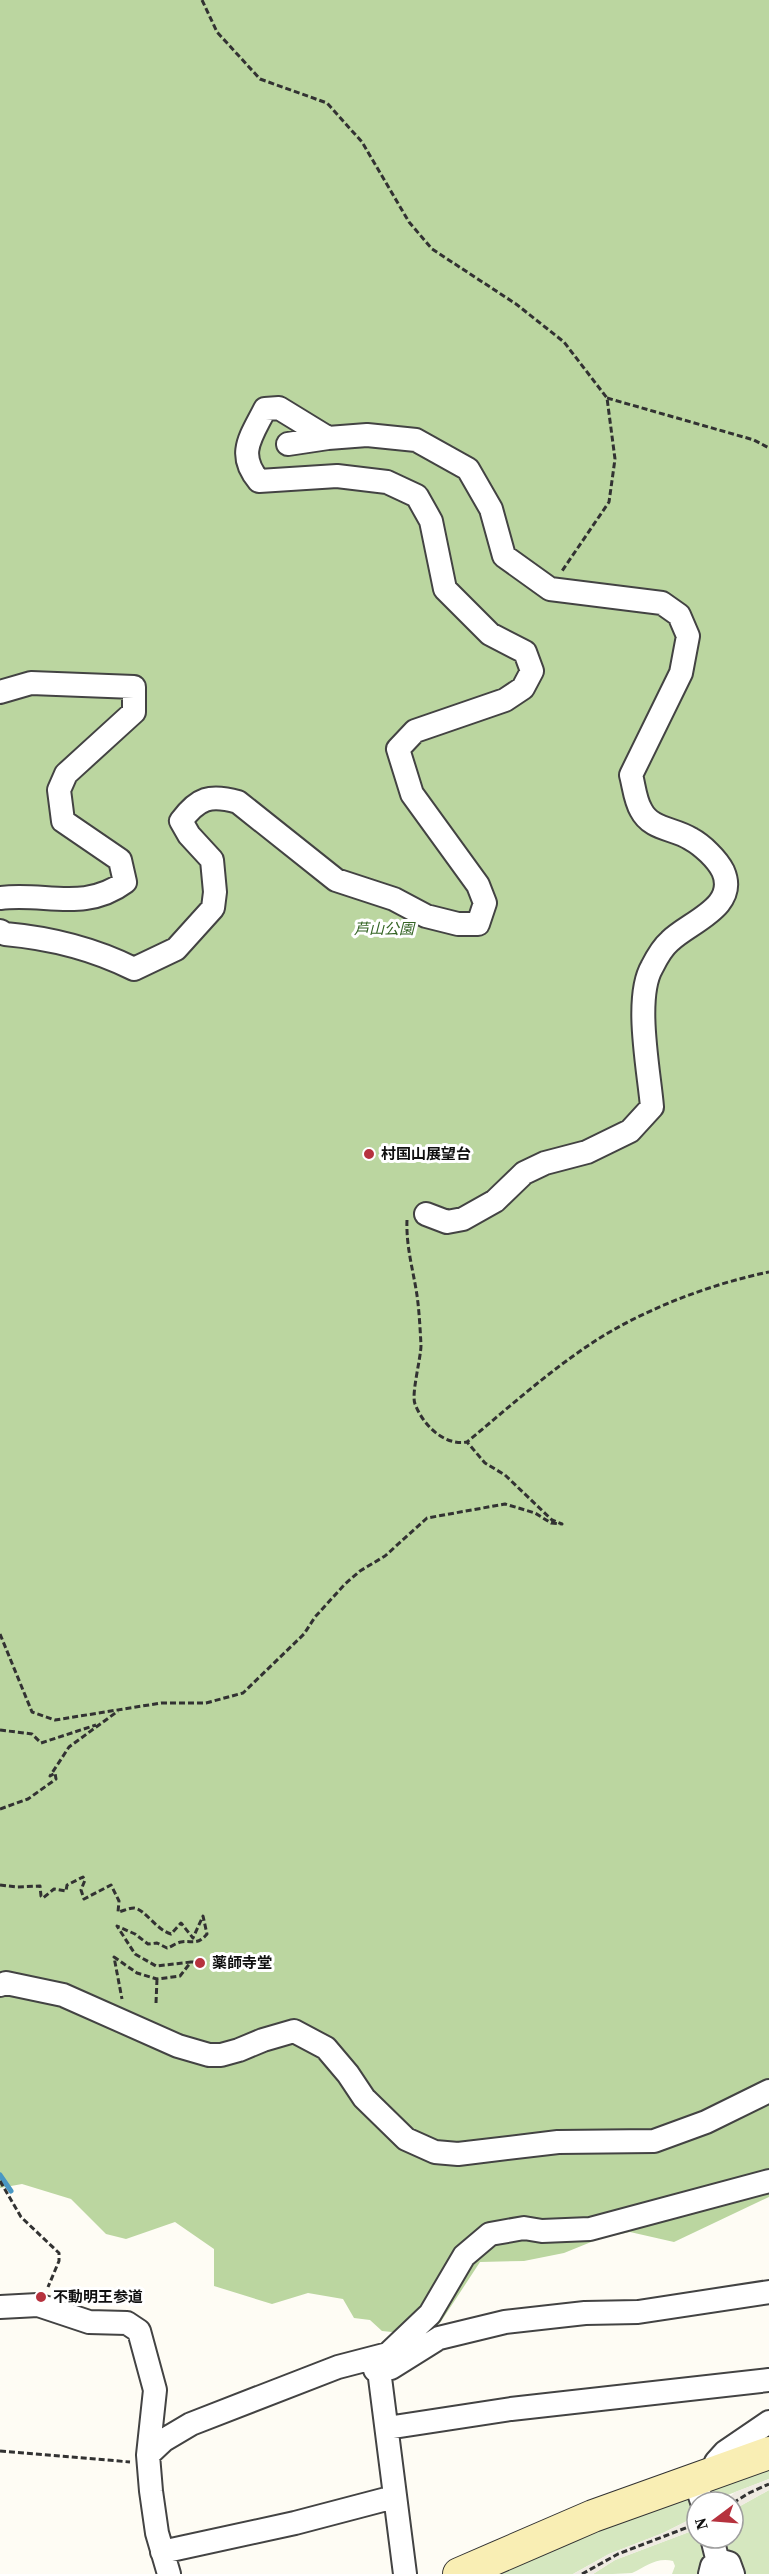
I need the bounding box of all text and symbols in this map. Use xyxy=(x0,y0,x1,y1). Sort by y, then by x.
park label: 芦山公園 xyxy=(354,918,416,939)
place label: 村国山展望台 xyxy=(381,1143,471,1164)
marker: 村国山展望台 xyxy=(362,1147,376,1161)
place label: 薬師寺堂 xyxy=(212,1952,272,1973)
marker: 薬師寺堂 xyxy=(193,1956,207,1970)
place label: 不動明王参道 xyxy=(53,2286,143,2307)
marker: 不動明王参道 xyxy=(34,2290,48,2304)
north arrow xyxy=(685,2490,745,2550)
text: N xyxy=(688,2515,713,2533)

